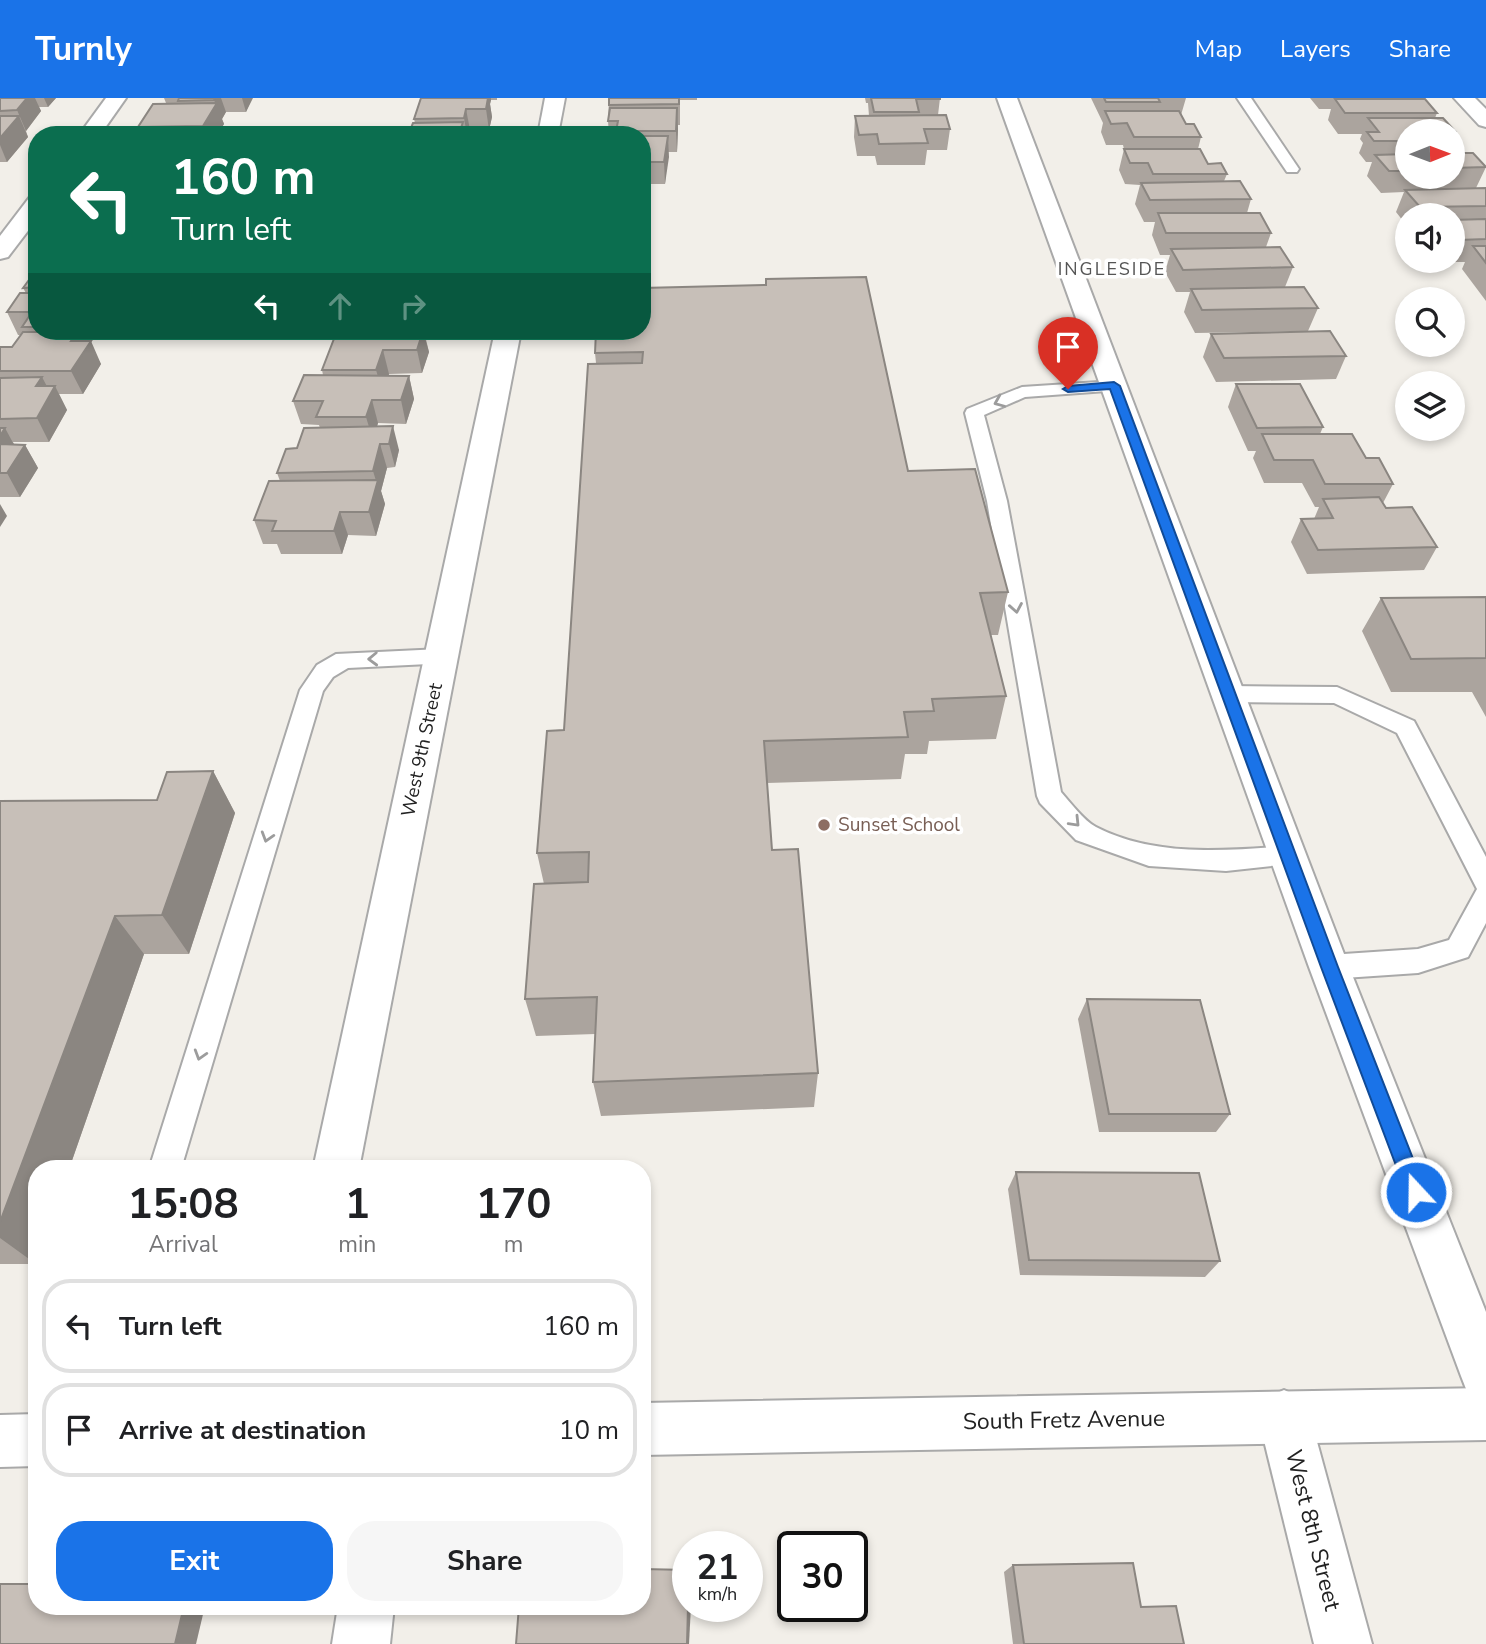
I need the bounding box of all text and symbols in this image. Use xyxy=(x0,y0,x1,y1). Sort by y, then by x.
text: Turnly xyxy=(35,27,132,72)
text: Map xyxy=(1195,33,1242,65)
text: Layers xyxy=(1280,33,1351,65)
text: Share xyxy=(1389,33,1451,65)
north arrow xyxy=(1395,119,1465,189)
map controls xyxy=(1395,119,1465,441)
text: 160 m xyxy=(171,144,315,211)
icon: left xyxy=(56,154,147,245)
button: sound xyxy=(1395,203,1465,273)
text: Turn left xyxy=(171,208,291,251)
district label: INGLESIDE xyxy=(1058,257,1166,281)
icon: left xyxy=(248,287,286,325)
icon: ahead xyxy=(321,287,359,325)
icon: right xyxy=(394,287,432,325)
button: search xyxy=(1395,287,1465,357)
pin xyxy=(1038,317,1098,389)
icon: arrive xyxy=(1049,328,1087,366)
button: layers xyxy=(1395,371,1465,441)
one-way arrow xyxy=(994,394,1007,408)
one-way arrow xyxy=(1008,602,1023,614)
one-way arrow xyxy=(367,652,378,667)
street label: West 9th Street xyxy=(395,680,449,819)
place label: Sunset School xyxy=(838,812,960,838)
one-way arrow xyxy=(1066,814,1079,827)
marker: Sunset School xyxy=(816,817,832,833)
one-way arrow xyxy=(261,830,275,843)
one-way arrow xyxy=(194,1048,209,1060)
position arrow xyxy=(1379,1155,1453,1229)
text: 15:08 xyxy=(128,1176,239,1233)
text: 1 xyxy=(345,1176,370,1233)
text: 170 xyxy=(476,1176,551,1233)
text: Arrival xyxy=(149,1229,218,1260)
text: min xyxy=(338,1229,376,1260)
text: m xyxy=(504,1229,524,1260)
icon: left xyxy=(60,1307,98,1345)
text: Turn left xyxy=(119,1309,222,1344)
text: 160 m xyxy=(543,1309,619,1344)
street label: South Fretz Avenue xyxy=(963,1403,1165,1437)
icon: arrive xyxy=(60,1411,98,1449)
text: Arrive at destination xyxy=(119,1413,366,1448)
text: 10 m xyxy=(559,1413,619,1448)
street label: West 8th Street xyxy=(1278,1446,1348,1615)
button: Exit xyxy=(56,1521,333,1601)
button: Share xyxy=(347,1521,623,1601)
speed limit sign: 30 xyxy=(777,1531,868,1622)
text: 21 xyxy=(696,1544,739,1591)
text: km/h xyxy=(698,1582,737,1606)

